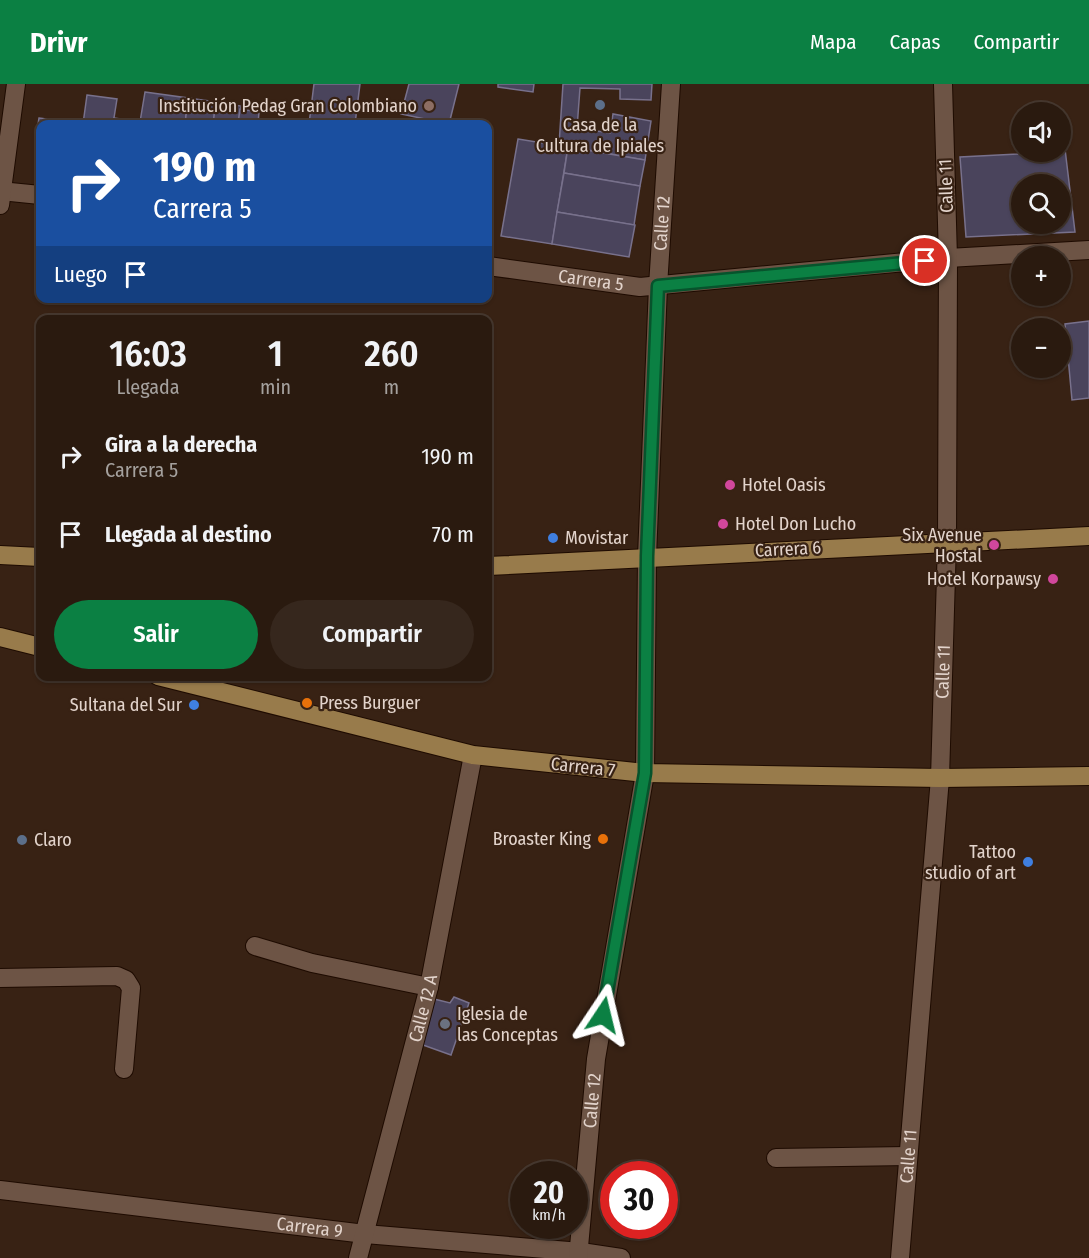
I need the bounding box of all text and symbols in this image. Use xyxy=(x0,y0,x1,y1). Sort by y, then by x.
text: Drivr xyxy=(30,26,88,59)
text: Mapa xyxy=(810,29,857,55)
text: Capas xyxy=(890,29,940,55)
text: Compartir xyxy=(973,29,1059,55)
place label: Institución Pedag Gran Colombiano xyxy=(159,95,417,117)
marker: Casa de la Cultura de Ipiales xyxy=(593,98,607,112)
marker: Institución Pedag Gran Colombiano xyxy=(422,99,436,113)
map controls xyxy=(1011,102,1071,378)
button: sound xyxy=(1011,102,1071,162)
place label: Casa de la Cultura de Ipiales xyxy=(536,114,665,157)
text: 190 m xyxy=(153,142,256,192)
icon: right xyxy=(54,144,132,222)
street label: Calle 11 xyxy=(934,159,958,213)
button: search xyxy=(1011,174,1071,234)
text: Carrera 5 xyxy=(153,193,252,225)
street label: Calle 12 xyxy=(649,195,675,252)
pin xyxy=(899,235,950,286)
icon: arrive xyxy=(908,244,941,277)
button: + xyxy=(1011,246,1071,306)
icon: arrive xyxy=(119,258,152,291)
text: Luego xyxy=(54,261,107,288)
street label: Carrera 5 xyxy=(557,265,625,296)
button: − xyxy=(1011,318,1071,378)
text: 16:03 xyxy=(109,332,187,376)
text: 1 xyxy=(268,332,283,376)
text: 260 xyxy=(364,332,419,376)
text: Llegada xyxy=(117,375,180,399)
text: min xyxy=(260,375,291,399)
text: m xyxy=(384,375,399,399)
text: Gira a la derecha xyxy=(105,431,257,458)
icon: right xyxy=(54,440,87,473)
text: 190 m xyxy=(421,443,474,470)
text: Carrera 5 xyxy=(105,458,178,482)
place label: Hotel Oasis xyxy=(742,474,826,496)
marker: Hotel Oasis xyxy=(723,478,737,492)
place label: Hotel Don Lucho xyxy=(735,513,856,535)
marker: Hotel Don Lucho xyxy=(716,517,730,531)
icon: arrive xyxy=(54,518,87,551)
text: Llegada al destino xyxy=(105,521,272,548)
text: 70 m xyxy=(432,521,474,548)
place label: Six Avenue Hostal xyxy=(902,524,982,567)
place label: Movistar xyxy=(565,527,629,549)
marker: Movistar xyxy=(546,531,560,545)
street label: Carrera 6 xyxy=(754,536,822,562)
marker: Six Avenue Hostal xyxy=(987,538,1001,552)
place label: Hotel Korpawsy xyxy=(927,568,1041,590)
marker: Hotel Korpawsy xyxy=(1046,572,1060,586)
button: Salir xyxy=(54,600,258,669)
button: Compartir xyxy=(270,600,474,669)
street label: Calle 11 xyxy=(931,644,955,699)
place label: Press Burguer xyxy=(319,692,421,714)
place label: Sultana del Sur xyxy=(70,694,183,716)
marker: Press Burguer xyxy=(300,696,314,710)
marker: Sultana del Sur xyxy=(187,698,201,712)
street label: Carrera 7 xyxy=(550,753,616,781)
place label: Broaster King xyxy=(493,828,592,850)
place label: Claro xyxy=(34,829,72,851)
marker: Broaster King xyxy=(596,832,610,846)
marker: Claro xyxy=(15,833,29,847)
place label: Tattoo studio of art xyxy=(925,841,1016,884)
marker: Tattoo studio of art xyxy=(1021,855,1035,869)
street label: Calle 12 A xyxy=(404,972,442,1045)
position arrow xyxy=(571,983,635,1047)
place label: Iglesia de las Conceptas xyxy=(457,1003,558,1046)
marker: Iglesia de las Conceptas xyxy=(438,1017,452,1031)
street label: Calle 12 xyxy=(579,1072,606,1129)
street label: Calle 11 xyxy=(895,1129,922,1184)
speed limit sign: 30 xyxy=(600,1161,678,1239)
text: 20 xyxy=(534,1175,564,1211)
text: km/h xyxy=(532,1206,566,1224)
street label: Carrera 9 xyxy=(276,1212,344,1242)

